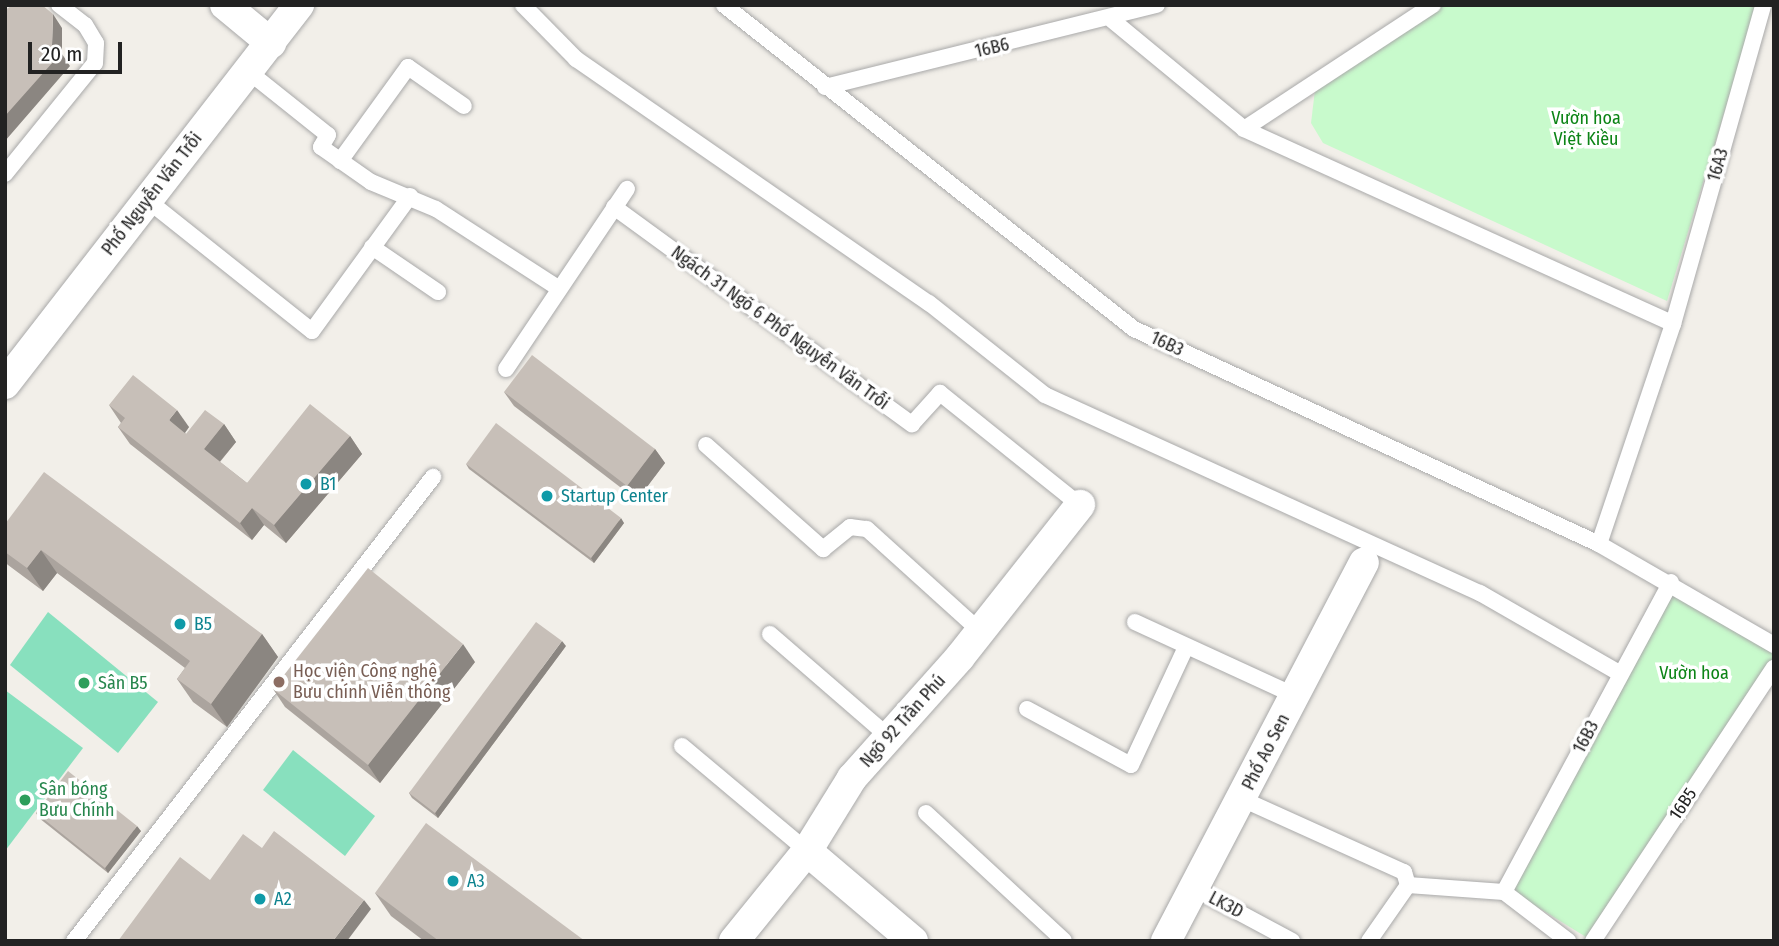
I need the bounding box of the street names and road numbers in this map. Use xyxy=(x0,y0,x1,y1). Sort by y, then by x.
street label: 16B6 xyxy=(973,34,1011,62)
street label: Phố Nguyễn Văn Trỗi xyxy=(97,128,207,260)
street label: 16A3 xyxy=(1703,146,1733,184)
street label: Ngách 31 Ngõ 6 Phố Nguyễn Văn Trỗi xyxy=(667,242,893,414)
street label: 16B3 xyxy=(1147,327,1187,361)
street label: Ngõ 92 Trần Phú xyxy=(856,670,950,772)
street label: Phố Ao Sen xyxy=(1238,710,1294,794)
street label: 16B3 xyxy=(1569,717,1603,757)
street label: 16B5 xyxy=(1665,784,1701,824)
street label: LK3D xyxy=(1205,887,1247,923)

